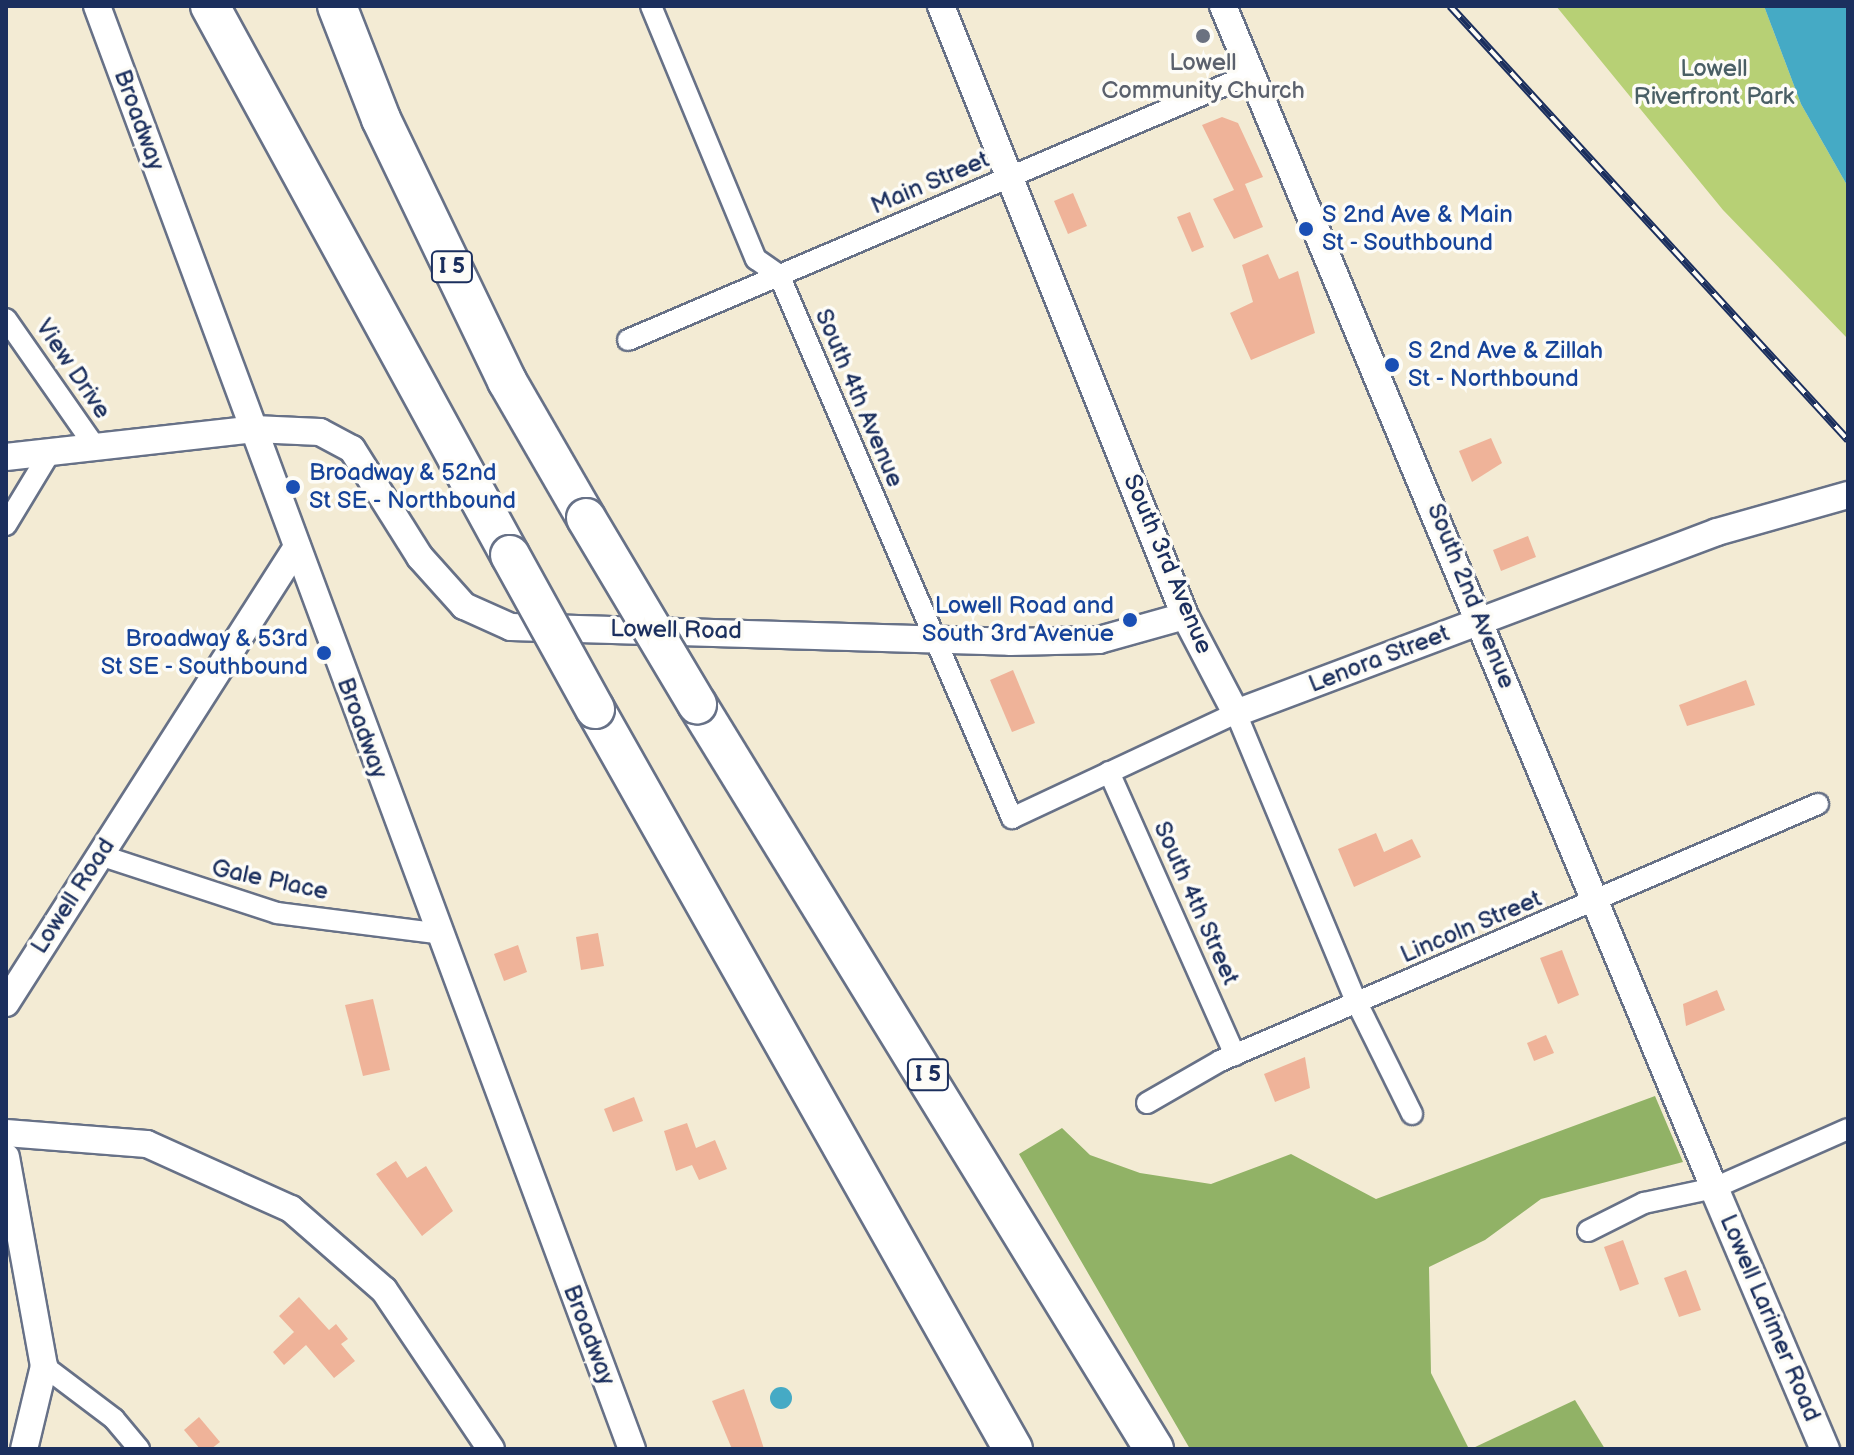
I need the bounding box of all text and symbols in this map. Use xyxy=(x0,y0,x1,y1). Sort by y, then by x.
marker: Lowell Community Church xyxy=(1194,27,1212,45)
place label: Lowell Community Church xyxy=(1100,49,1306,105)
park label: Lowell Riverfront Park xyxy=(1634,55,1794,111)
street label: Broadway xyxy=(108,66,170,174)
street label: Main Street xyxy=(866,145,994,221)
place label: S 2nd Ave & Main St - Southbound xyxy=(1322,201,1513,257)
marker: S 2nd Ave & Main St - Southbound xyxy=(1297,220,1315,238)
road number: I 5 xyxy=(430,249,474,285)
street label: South 4th Avenue xyxy=(808,305,910,491)
street label: View Drive xyxy=(29,314,117,424)
place label: S 2nd Ave & Zillah St - Northbound xyxy=(1408,337,1603,393)
marker: S 2nd Ave & Zillah St - Northbound xyxy=(1383,356,1401,374)
place label: Broadway & 52nd St SE - Northbound xyxy=(309,459,518,515)
street label: South 3rd Avenue xyxy=(1117,470,1219,658)
marker: Broadway & 52nd St SE - Northbound xyxy=(284,478,302,496)
street label: South 2nd Avenue xyxy=(1421,499,1521,693)
place label: Lowell Road and South 3rd Avenue xyxy=(922,592,1114,648)
marker: Lowell Road and South 3rd Avenue xyxy=(1121,611,1139,629)
street label: Lowell Road xyxy=(610,614,742,646)
street label: Lenora Street xyxy=(1304,619,1454,699)
place label: Broadway & 53rd St SE - Southbound xyxy=(98,625,308,681)
marker: Broadway & 53rd St SE - Southbound xyxy=(315,644,333,662)
street label: Broadway xyxy=(331,674,393,782)
street label: South 4th Street xyxy=(1147,817,1245,989)
street label: Lowell Road xyxy=(25,833,121,959)
street label: Gale Place xyxy=(209,854,331,906)
street label: Lincoln Street xyxy=(1396,884,1546,970)
road number: I 5 xyxy=(906,1057,950,1093)
street label: Lowell Larimer Road xyxy=(1713,1210,1827,1426)
street label: Broadway xyxy=(557,1281,621,1389)

